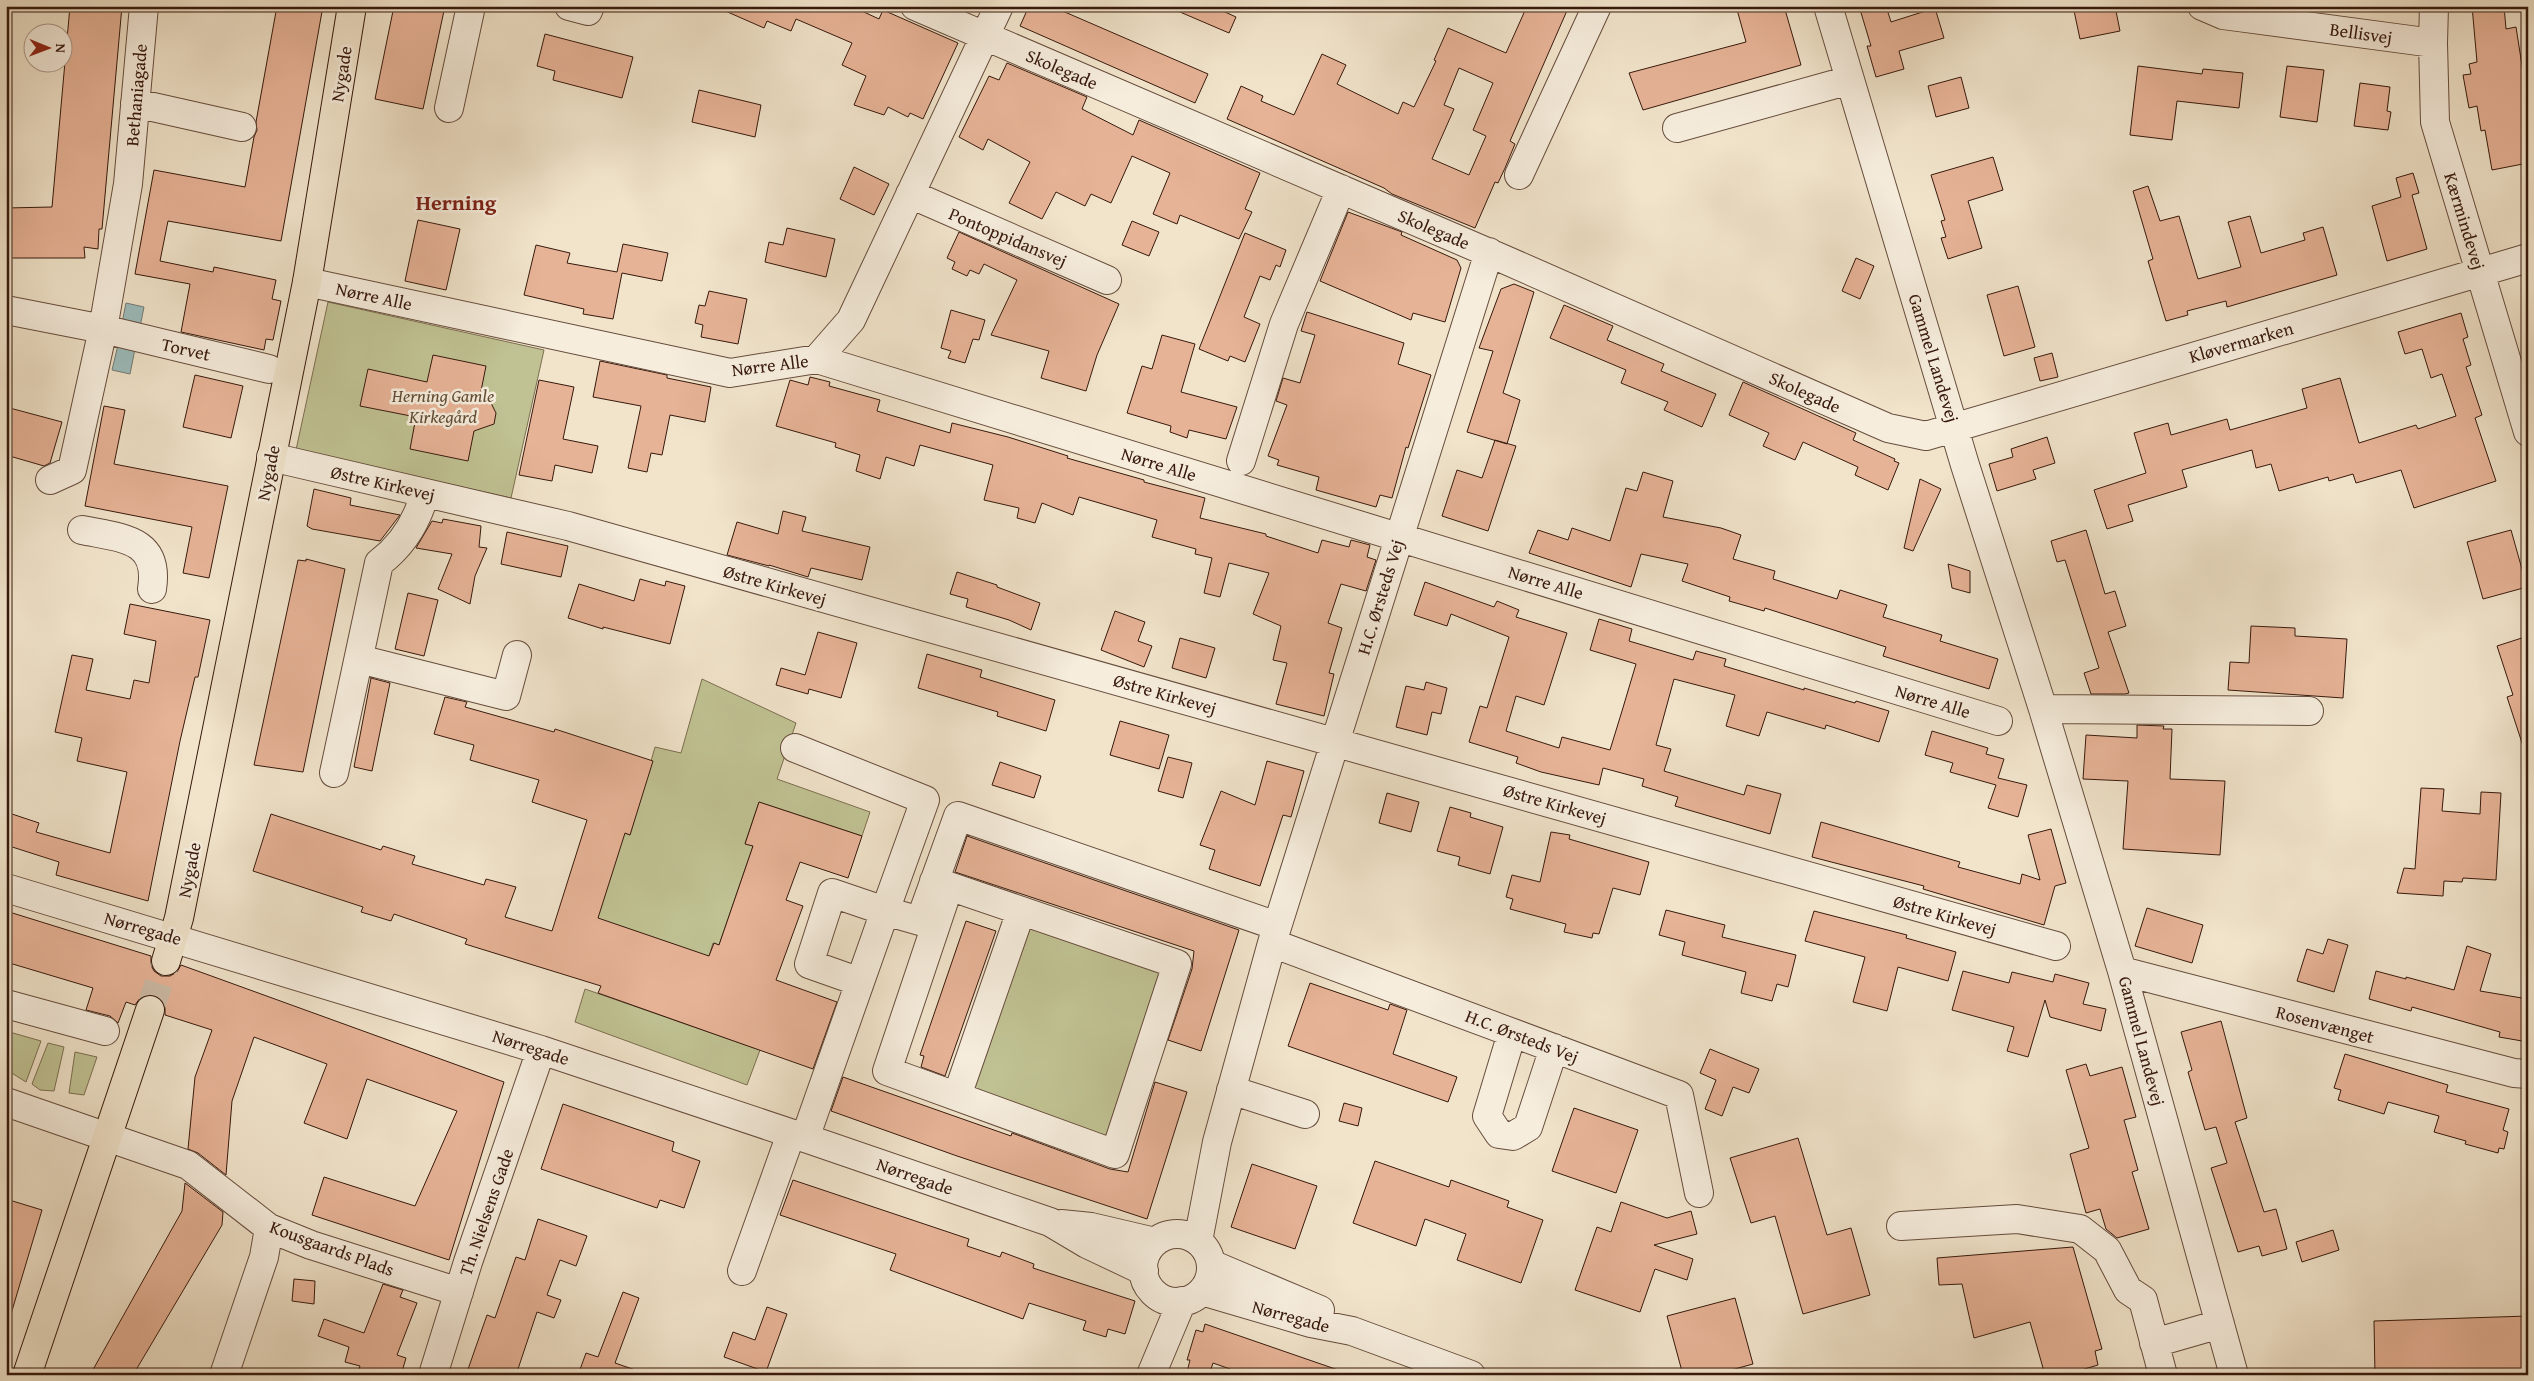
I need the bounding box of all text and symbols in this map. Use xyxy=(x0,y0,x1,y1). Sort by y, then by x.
street label: Bellisvej xyxy=(2328,15,2394,51)
north arrow xyxy=(22,22,72,72)
street label: Skolegade xyxy=(1022,42,1102,96)
text: N xyxy=(51,43,71,54)
street label: Bethaniagade xyxy=(118,43,154,147)
street label: Nygade xyxy=(323,44,359,104)
street label: Kærmindevej xyxy=(2437,169,2493,273)
district label: Herning xyxy=(416,186,497,218)
street label: Pontoppidansvej xyxy=(945,200,1071,274)
street label: Skolegade xyxy=(1394,202,1474,256)
street label: Nørre Alle xyxy=(333,275,415,317)
street label: Gammel Landevej xyxy=(1902,290,1966,426)
street label: Kløvermarken xyxy=(2186,314,2296,370)
street label: Torvet xyxy=(159,330,214,368)
street label: Nørre Alle xyxy=(730,347,810,383)
street label: Skolegade xyxy=(1765,364,1845,420)
park label: Herning Gamle Kirkegård xyxy=(391,382,494,430)
street label: Nørre Alle xyxy=(1118,440,1200,488)
street label: Nygade xyxy=(249,443,287,503)
street label: Østre Kirkevej xyxy=(328,458,438,508)
street label: H.C. Ørsteds Vej xyxy=(1350,536,1410,658)
street label: Østre Kirkevej xyxy=(720,557,830,613)
street label: Nørre Alle xyxy=(1505,558,1587,606)
street label: Østre Kirkevej xyxy=(1110,666,1220,722)
street label: Nørre Alle xyxy=(1892,677,1974,725)
street label: Østre Kirkevej xyxy=(1500,776,1610,832)
street label: Nygade xyxy=(170,840,208,900)
street label: Østre Kirkevej xyxy=(1890,887,2000,943)
street label: Nørregade xyxy=(101,904,185,952)
street label: Gammel Landevej xyxy=(2112,973,2172,1109)
street label: Rosenvænget xyxy=(2273,998,2378,1050)
street label: H.C. Ørsteds Vej xyxy=(1461,1002,1583,1070)
street label: Nørregade xyxy=(489,1022,573,1072)
street label: Th. Nielsens Gade xyxy=(452,1145,520,1279)
street label: Nørregade xyxy=(873,1150,957,1202)
street label: Kousgaards Plads xyxy=(266,1213,398,1283)
street label: Nørregade xyxy=(1249,1293,1333,1339)

